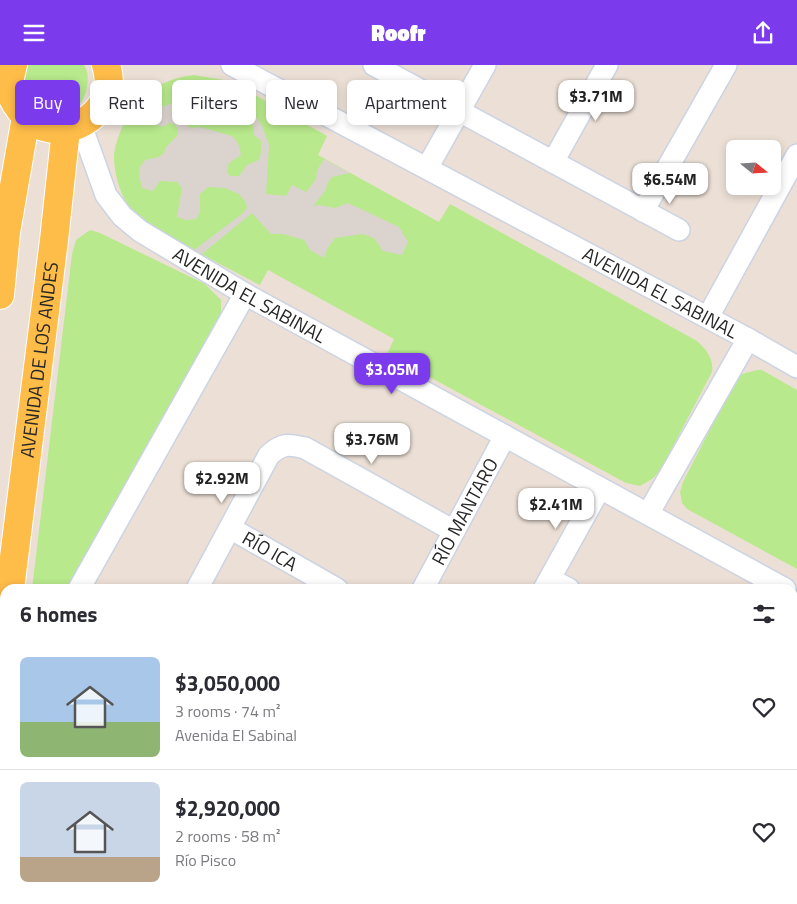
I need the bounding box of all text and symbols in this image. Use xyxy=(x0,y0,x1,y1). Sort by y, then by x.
text: Roofr xyxy=(371,16,426,50)
icon: menu xyxy=(20,19,48,47)
icon: share xyxy=(749,19,777,47)
chip: Buy xyxy=(15,80,80,125)
chip: Rent xyxy=(90,80,162,125)
chip: Filters xyxy=(172,80,256,125)
chip: New xyxy=(266,80,337,125)
chip: Apartment xyxy=(347,80,465,125)
pin: $3.71M xyxy=(555,80,637,122)
text: $3.71M xyxy=(569,84,623,108)
north arrow xyxy=(726,140,781,195)
map controls xyxy=(726,140,781,195)
pin: $6.54M xyxy=(629,163,711,205)
text: $6.54M xyxy=(643,167,697,191)
street label: AVENIDA EL SABINAL xyxy=(168,239,332,350)
street label: AVENIDA EL SABINAL xyxy=(578,239,744,345)
street label: AVENIDA DE LOS ANDES xyxy=(12,260,65,459)
pin: $3.05M xyxy=(351,353,433,395)
text: $3.05M xyxy=(365,357,419,381)
pin: $3.76M xyxy=(331,423,413,465)
text: $3.76M xyxy=(345,427,399,451)
street label: RÍO MANTARO xyxy=(423,452,505,570)
pin: $2.92M xyxy=(181,461,263,504)
text: $2.92M xyxy=(195,466,249,490)
pin: $2.41M xyxy=(515,487,597,530)
text: $2.41M xyxy=(529,492,583,516)
street label: RÍO ICA xyxy=(237,523,303,578)
text: 6 homes xyxy=(20,598,97,630)
icon: filters xyxy=(750,600,778,628)
text: $3,050,000 xyxy=(175,667,280,699)
icon: home xyxy=(60,677,120,737)
icon: heart xyxy=(750,693,778,721)
text: 3 rooms · 74 m² xyxy=(175,699,280,723)
text: Avenida El Sabinal xyxy=(175,723,297,747)
text: $2,920,000 xyxy=(175,792,280,824)
icon: home xyxy=(60,802,120,862)
icon: heart xyxy=(750,818,778,846)
text: 2 rooms · 58 m² xyxy=(175,824,280,848)
text: Río Pisco xyxy=(175,848,236,872)

